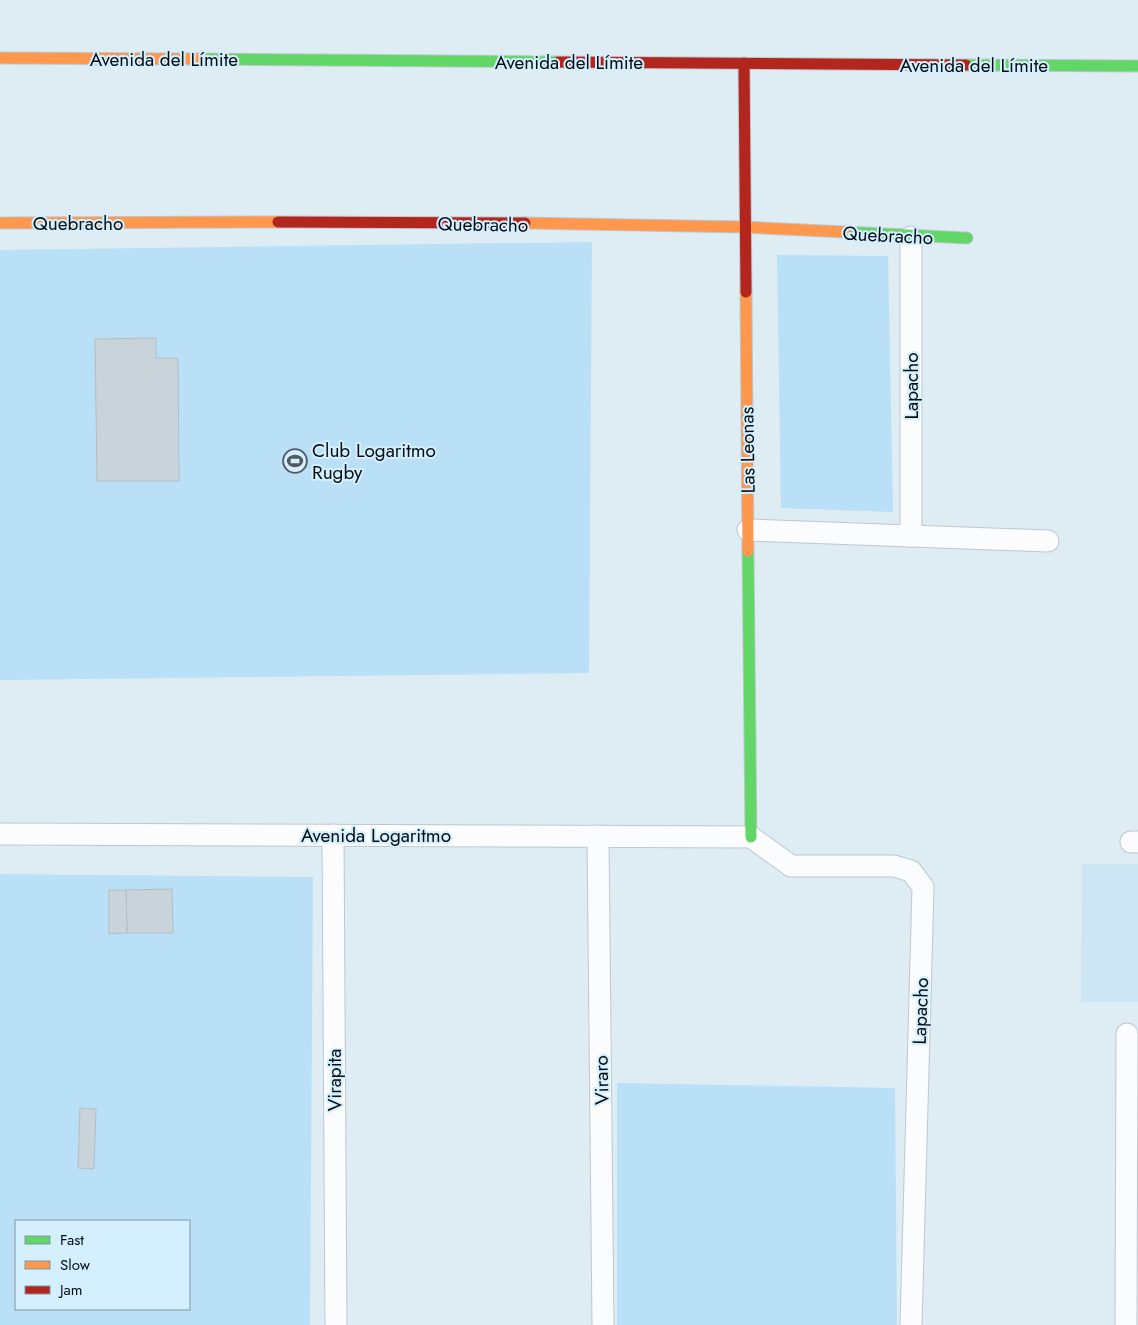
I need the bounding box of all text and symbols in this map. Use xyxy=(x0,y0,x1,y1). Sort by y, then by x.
street label: Avenida del Límite xyxy=(90,46,238,73)
street label: Avenida del Límite xyxy=(495,49,643,76)
street label: Avenida del Límite xyxy=(900,52,1048,79)
street label: Quebracho xyxy=(33,210,123,237)
street label: Quebracho xyxy=(437,210,529,239)
street label: Quebracho xyxy=(842,220,934,251)
street label: Lapacho xyxy=(898,352,925,420)
street label: Las Leonas xyxy=(733,406,762,493)
place label: Club Logaritmo Rugby xyxy=(312,437,436,486)
sports icon: Club Logaritmo Rugby xyxy=(282,448,308,474)
street label: Avenida Logaritmo xyxy=(301,822,451,849)
street label: Lapacho xyxy=(906,977,935,1045)
street label: Virapita xyxy=(321,1049,348,1111)
street label: Viraro xyxy=(588,1055,615,1105)
legend xyxy=(15,1220,190,1310)
text: Fast xyxy=(60,1229,84,1251)
text: Slow xyxy=(60,1254,91,1276)
text: Jam xyxy=(58,1279,83,1301)

